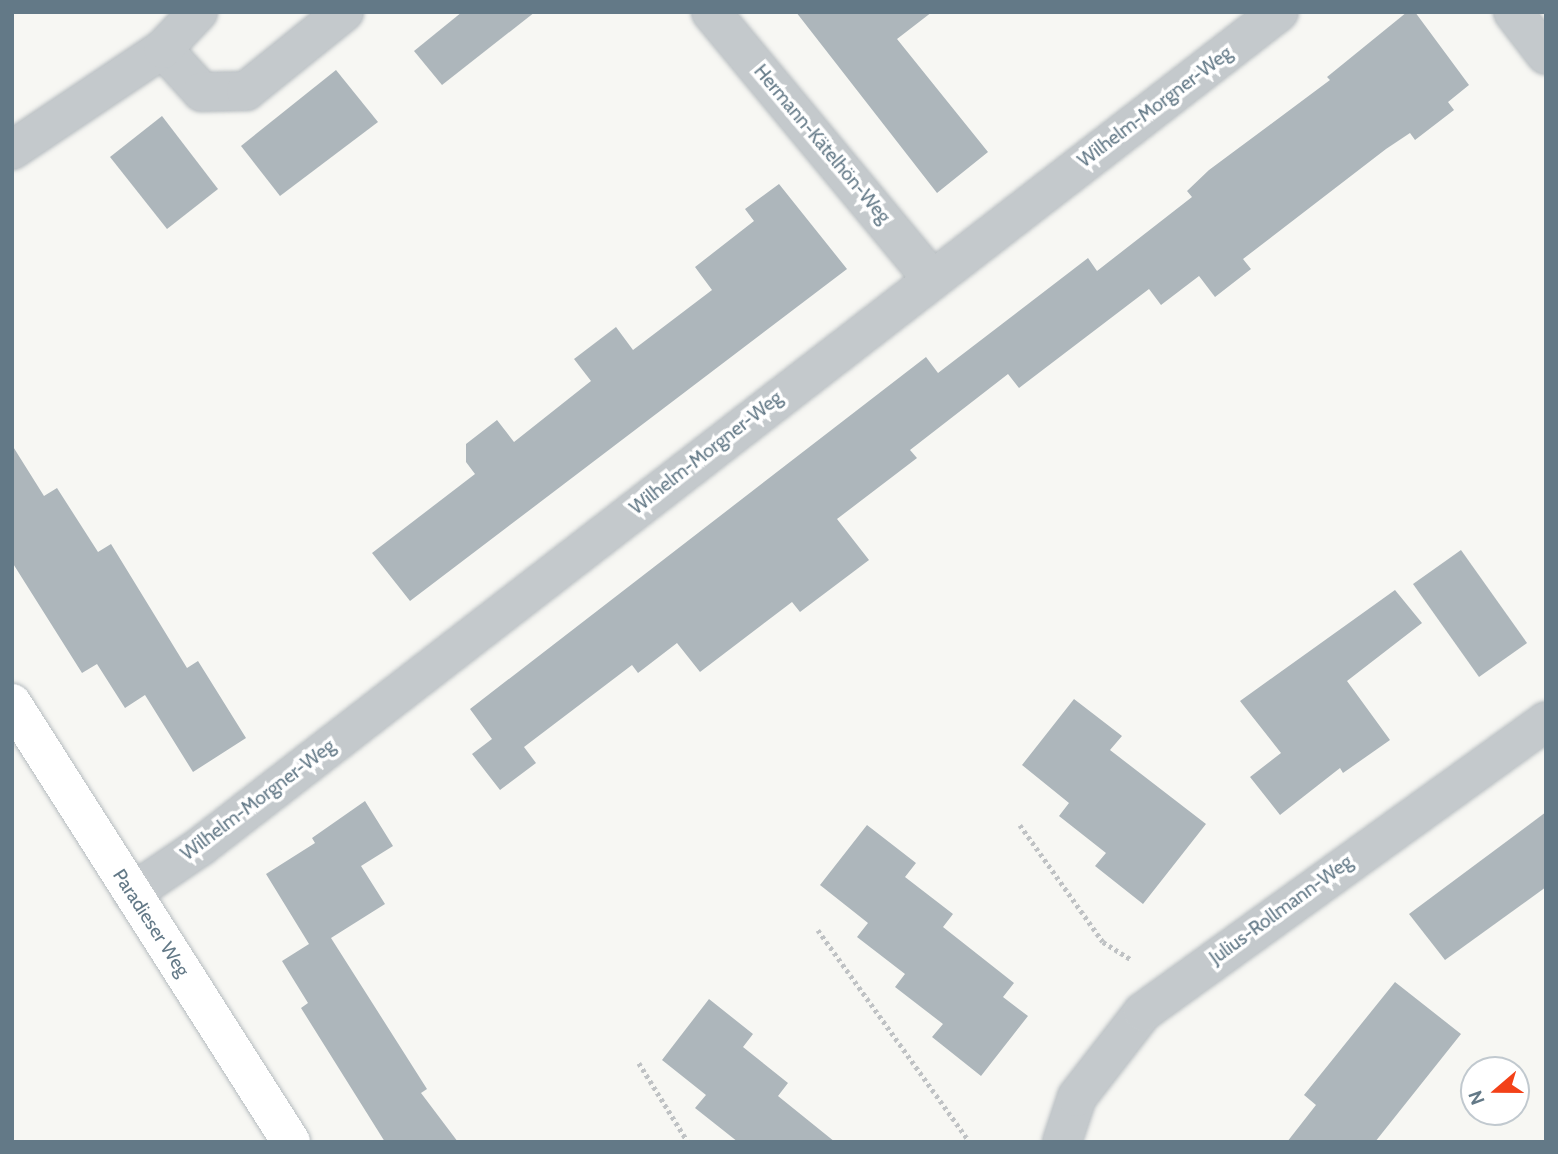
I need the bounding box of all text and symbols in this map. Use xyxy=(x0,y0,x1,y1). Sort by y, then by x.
street label: Wilhelm-Morgner-Weg xyxy=(1074,42,1236,172)
street label: Hermann-Kätelhön-Weg xyxy=(749,60,895,228)
street label: Wilhelm-Morgner-Weg xyxy=(625,386,787,520)
street label: Wilhelm-Morgner-Weg xyxy=(177,735,339,865)
street label: Julius-Rollmann-Weg xyxy=(1205,851,1357,969)
street label: Paradieser Weg xyxy=(108,865,194,981)
north arrow xyxy=(1460,1056,1530,1126)
text: N xyxy=(1464,1087,1490,1108)

